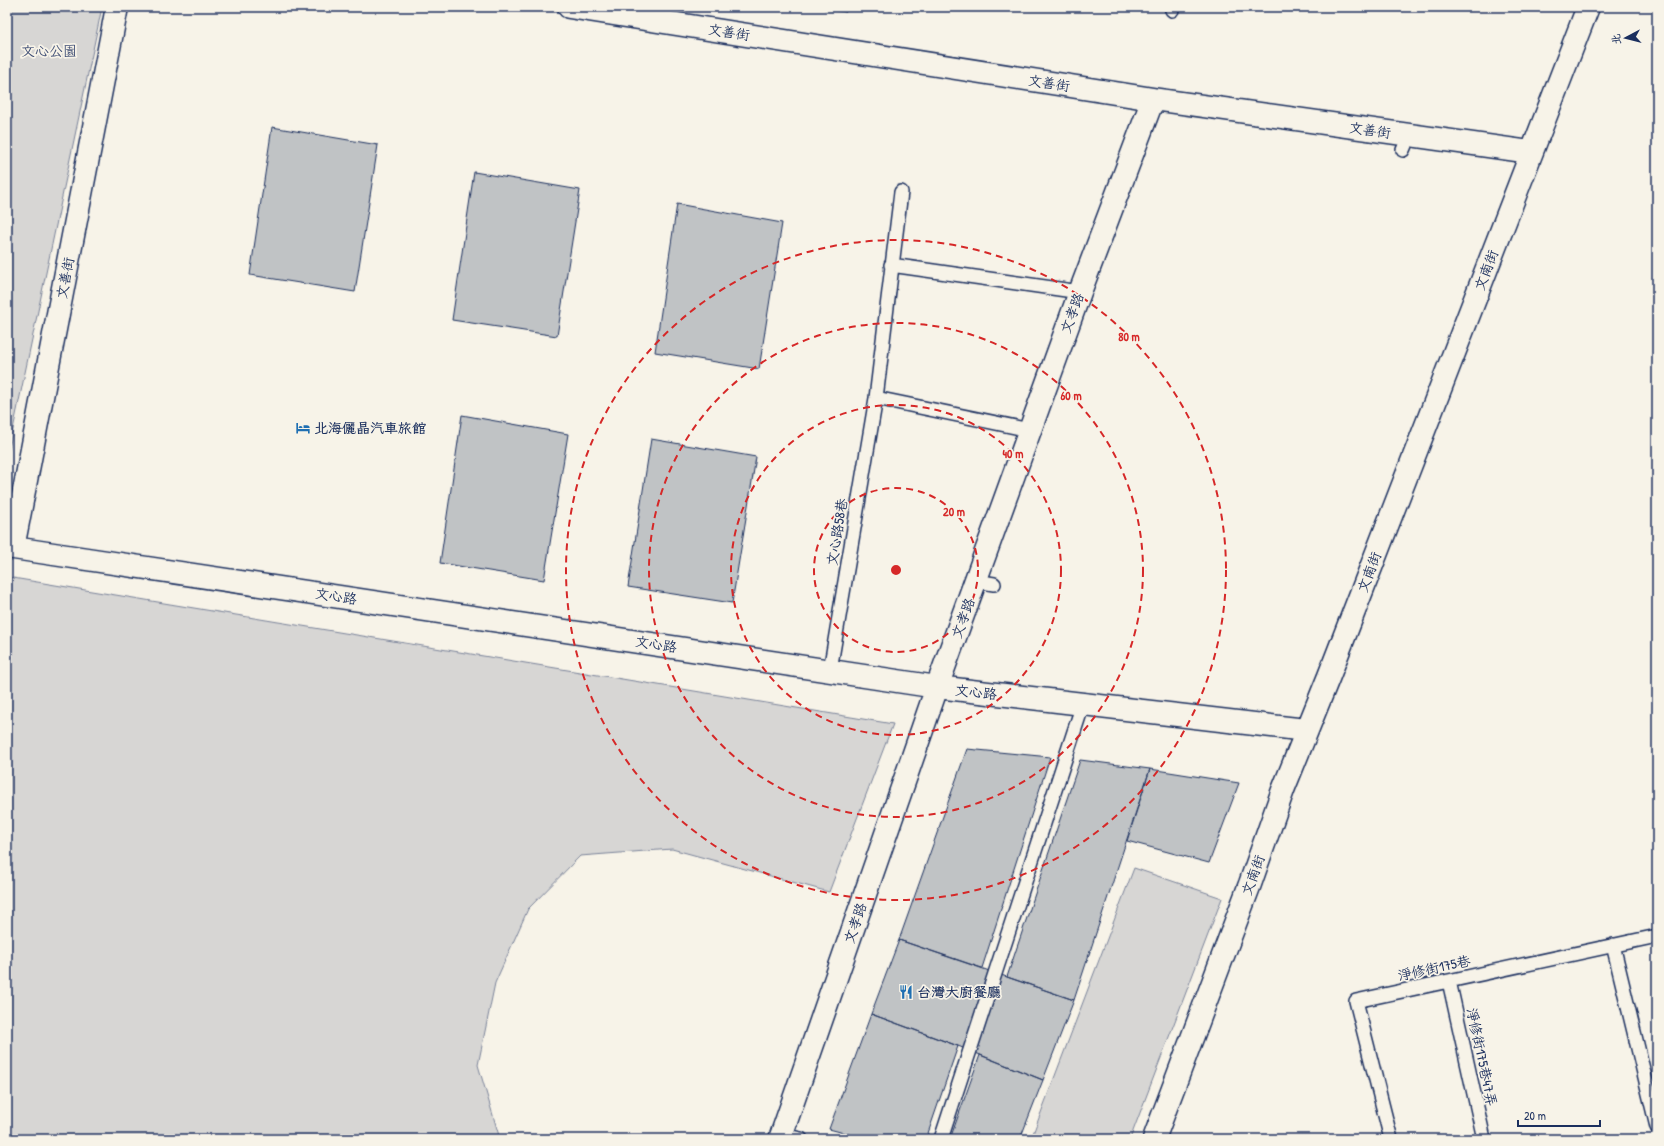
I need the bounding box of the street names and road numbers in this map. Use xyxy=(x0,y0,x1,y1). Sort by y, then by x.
street label: 文善街 xyxy=(707,19,751,44)
street label: 文善街 xyxy=(1027,70,1071,95)
street label: 文善街 xyxy=(1348,117,1392,142)
street label: 文南街 xyxy=(1469,247,1502,293)
street label: 文善街 xyxy=(51,255,78,300)
street label: 文孝路 xyxy=(1055,290,1088,336)
street label: 文心路58巷 xyxy=(822,496,851,567)
street label: 文南街 xyxy=(1352,549,1385,595)
street label: 文心路 xyxy=(314,583,358,608)
street label: 文孝路 xyxy=(946,595,979,641)
street label: 文心路 xyxy=(634,631,678,656)
street label: 文心路 xyxy=(954,680,998,703)
street label: 文南街 xyxy=(1236,852,1269,898)
street label: 文孝路 xyxy=(839,900,870,946)
street label: 淨修街175巷 xyxy=(1396,950,1473,984)
street label: 淨修街175巷47弄 xyxy=(1463,1006,1502,1108)

